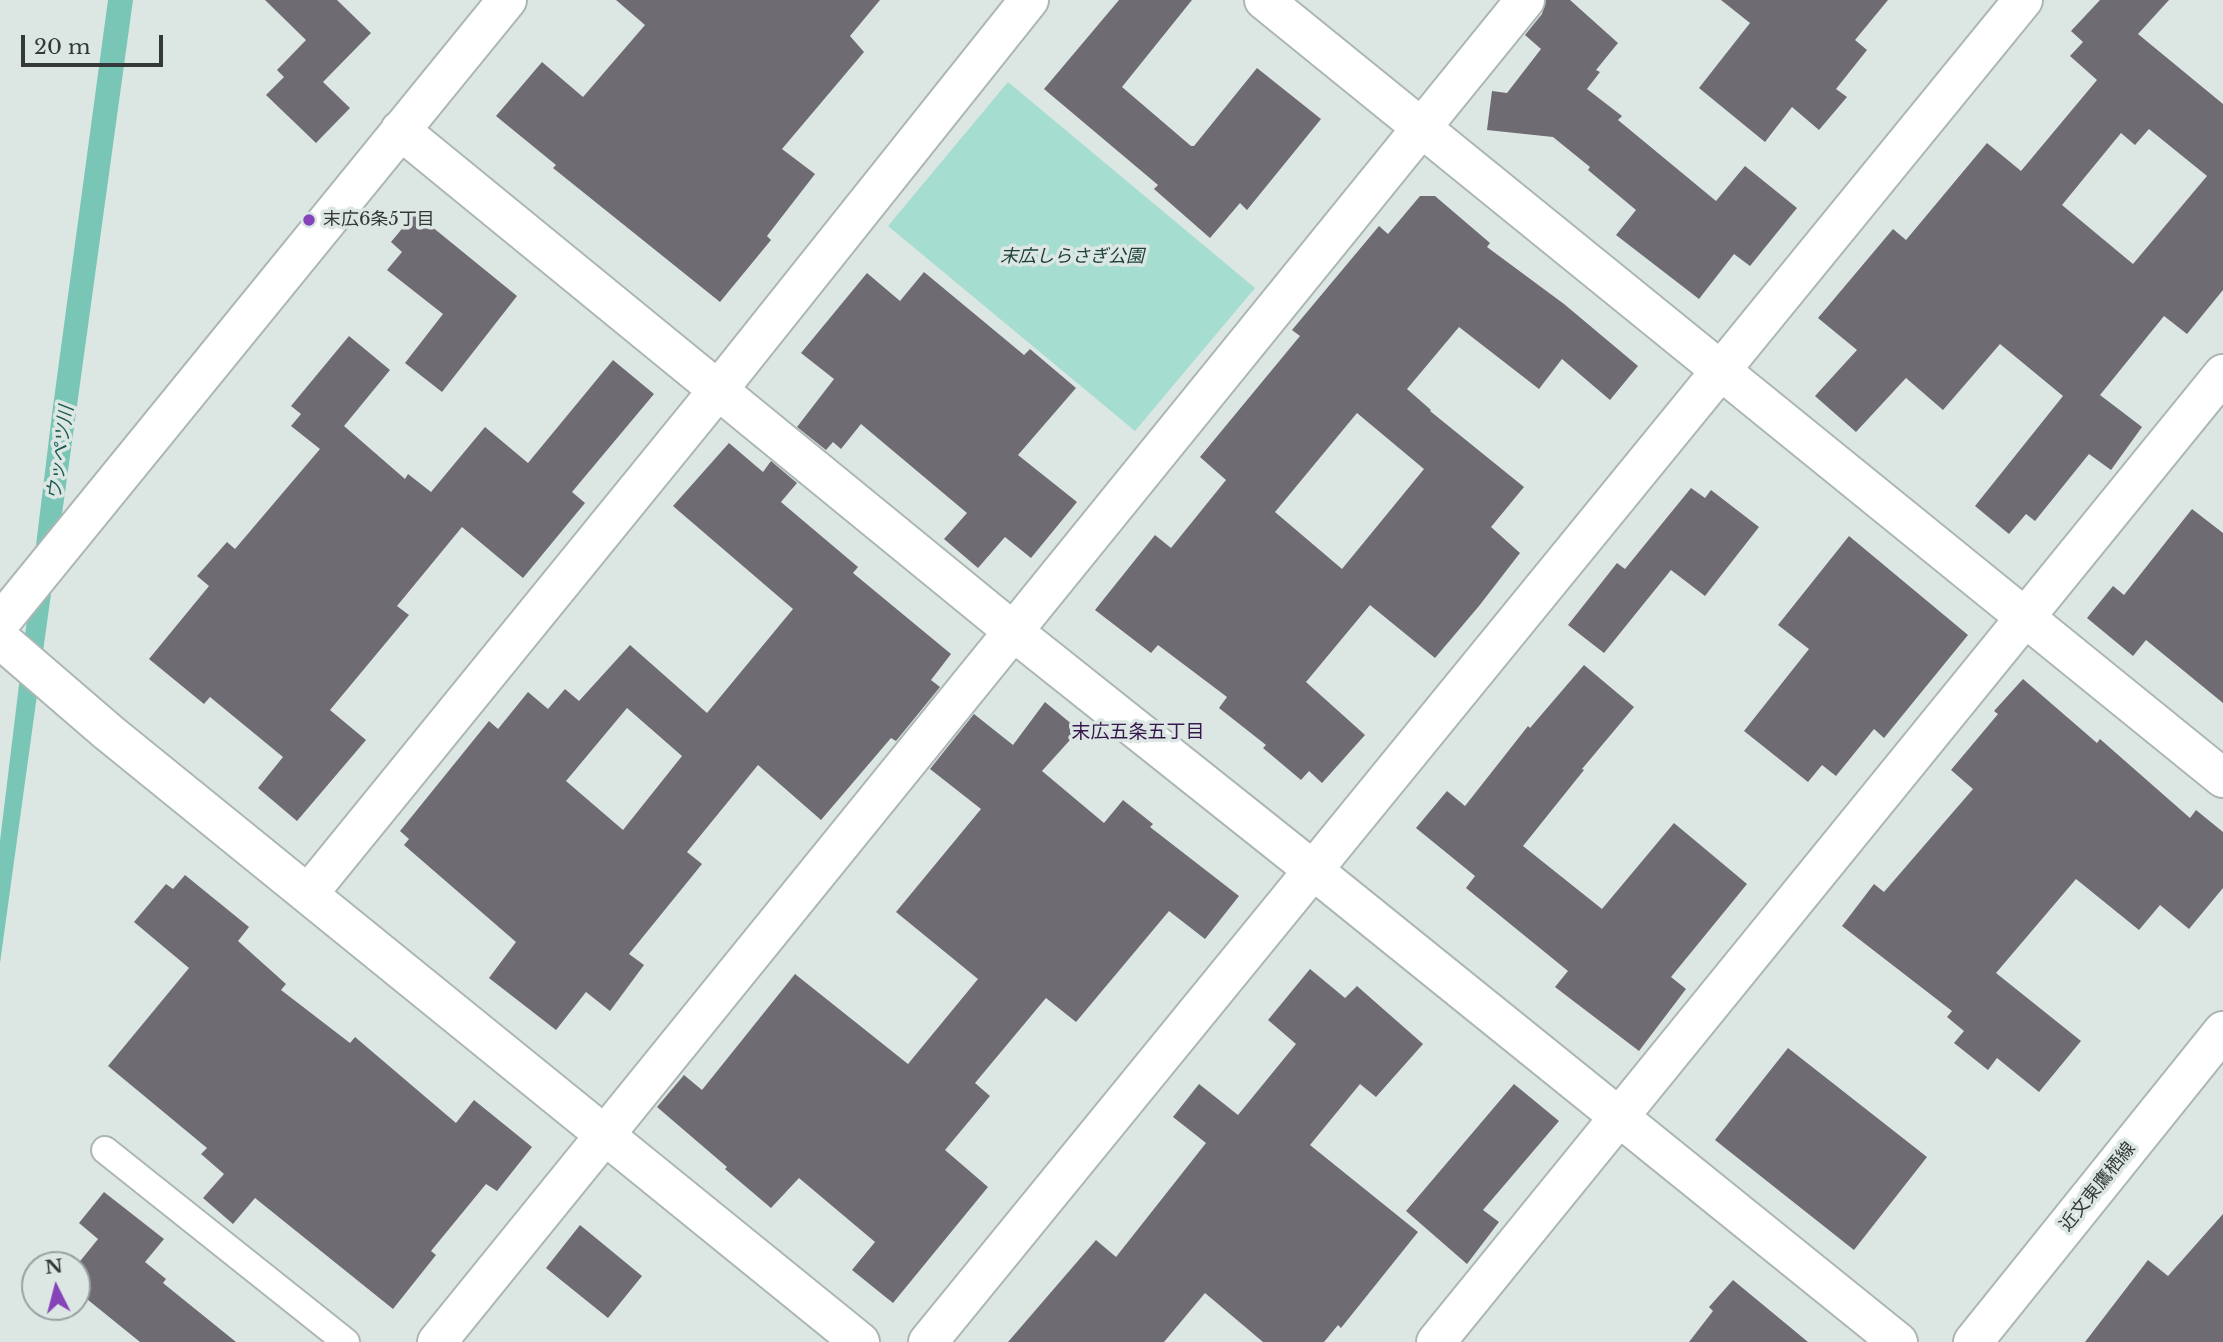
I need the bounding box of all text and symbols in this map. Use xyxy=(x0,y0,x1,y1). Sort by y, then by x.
scale bar xyxy=(24,21,166,65)
text: 20 m xyxy=(34,34,91,60)
place label: 末広6条5丁目 xyxy=(323,209,435,231)
marker: 末広6条5丁目 xyxy=(301,212,317,228)
park label: 末広しらさぎ公園 xyxy=(1000,246,1144,268)
water label: ウッペツ川 xyxy=(43,404,79,502)
district label: 末広五条五丁目 xyxy=(1072,722,1204,744)
street label: 近文東鷹栖線 xyxy=(2056,1138,2140,1236)
north arrow xyxy=(21,1251,91,1321)
text: N xyxy=(44,1254,64,1279)

